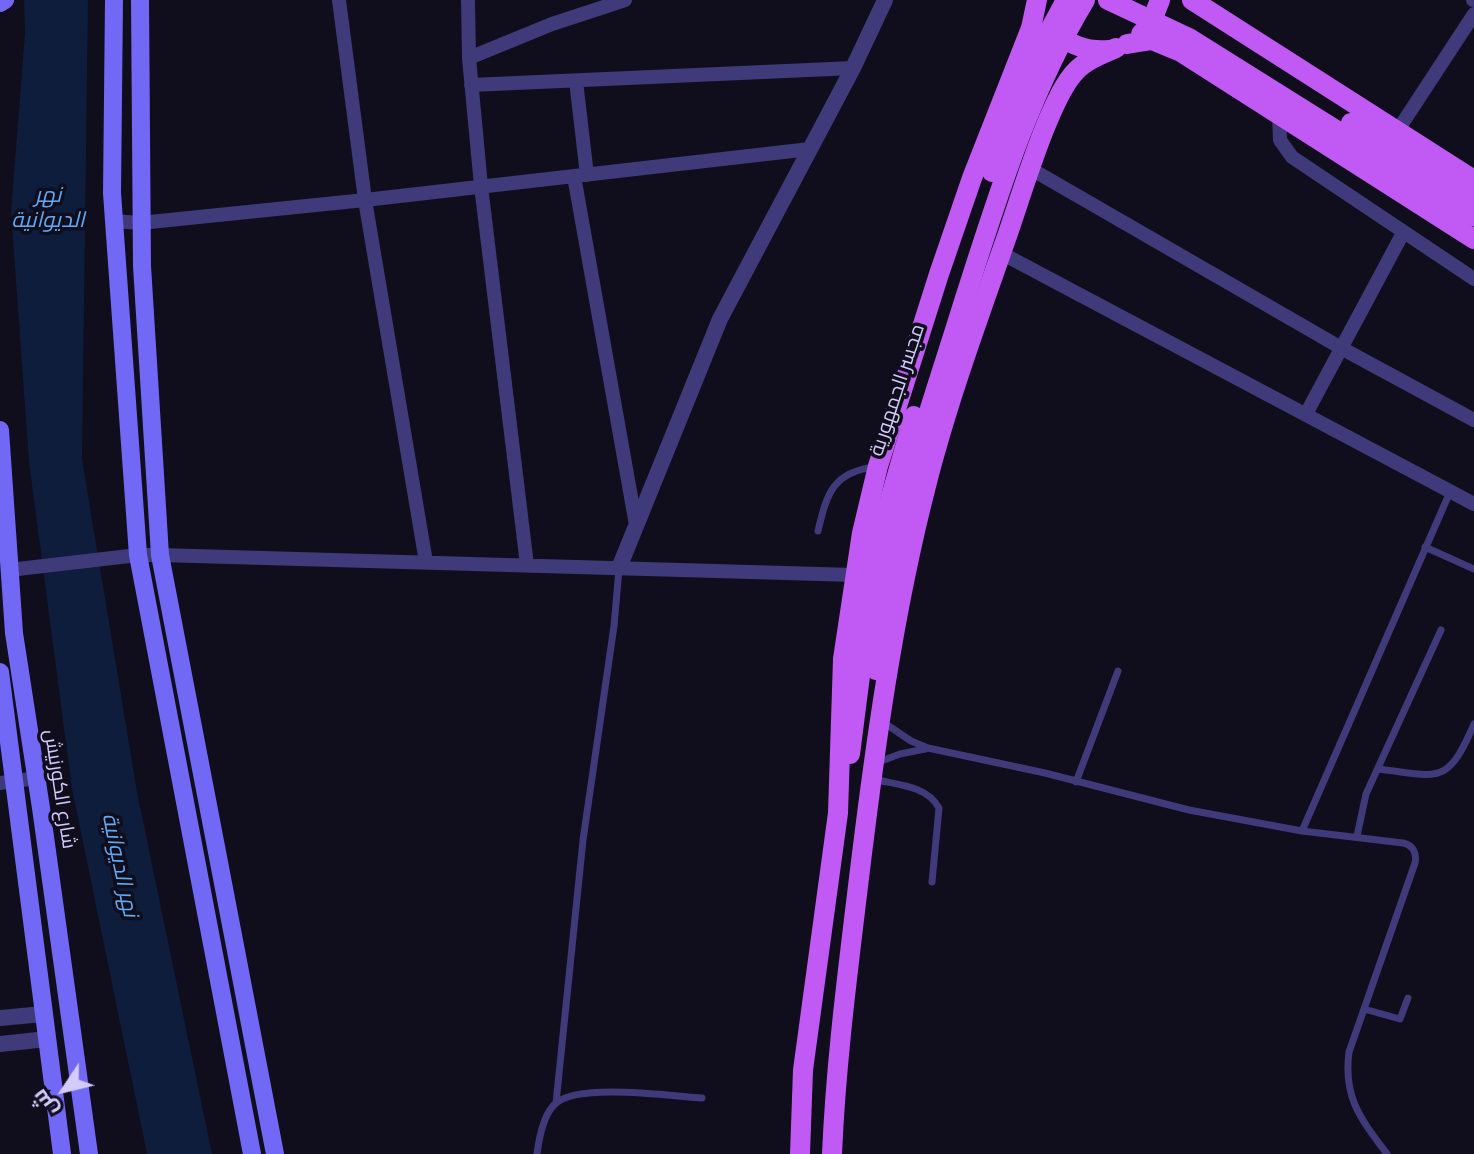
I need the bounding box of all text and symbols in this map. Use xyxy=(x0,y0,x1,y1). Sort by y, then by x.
water label: نهر الديوانية xyxy=(11,182,85,234)
street label: مجسر الجمهورية xyxy=(864,321,930,459)
street label: شارع الكورنيش xyxy=(39,728,81,850)
water label: نهر الديوانية xyxy=(96,811,144,919)
north arrow xyxy=(24,1050,104,1130)
text: ش xyxy=(26,1085,63,1123)

